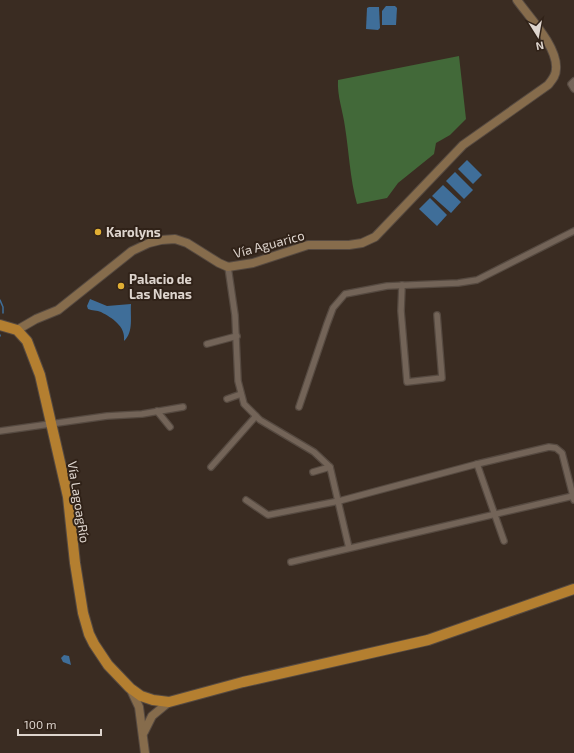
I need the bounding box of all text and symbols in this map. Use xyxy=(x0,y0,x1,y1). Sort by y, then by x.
north arrow xyxy=(518,16,558,56)
text: N xyxy=(535,39,545,53)
place label: Karolyns xyxy=(106,224,161,240)
marker: Karolyns xyxy=(93,227,103,237)
street label: Vía Aguarico xyxy=(232,227,306,261)
place label: Palacio de Las Nenas xyxy=(129,271,192,302)
marker: Palacio de Las Nenas xyxy=(116,281,126,291)
street label: Vía LagoagRío xyxy=(65,460,93,544)
scale bar xyxy=(18,711,101,737)
text: 100 m xyxy=(24,717,56,731)

